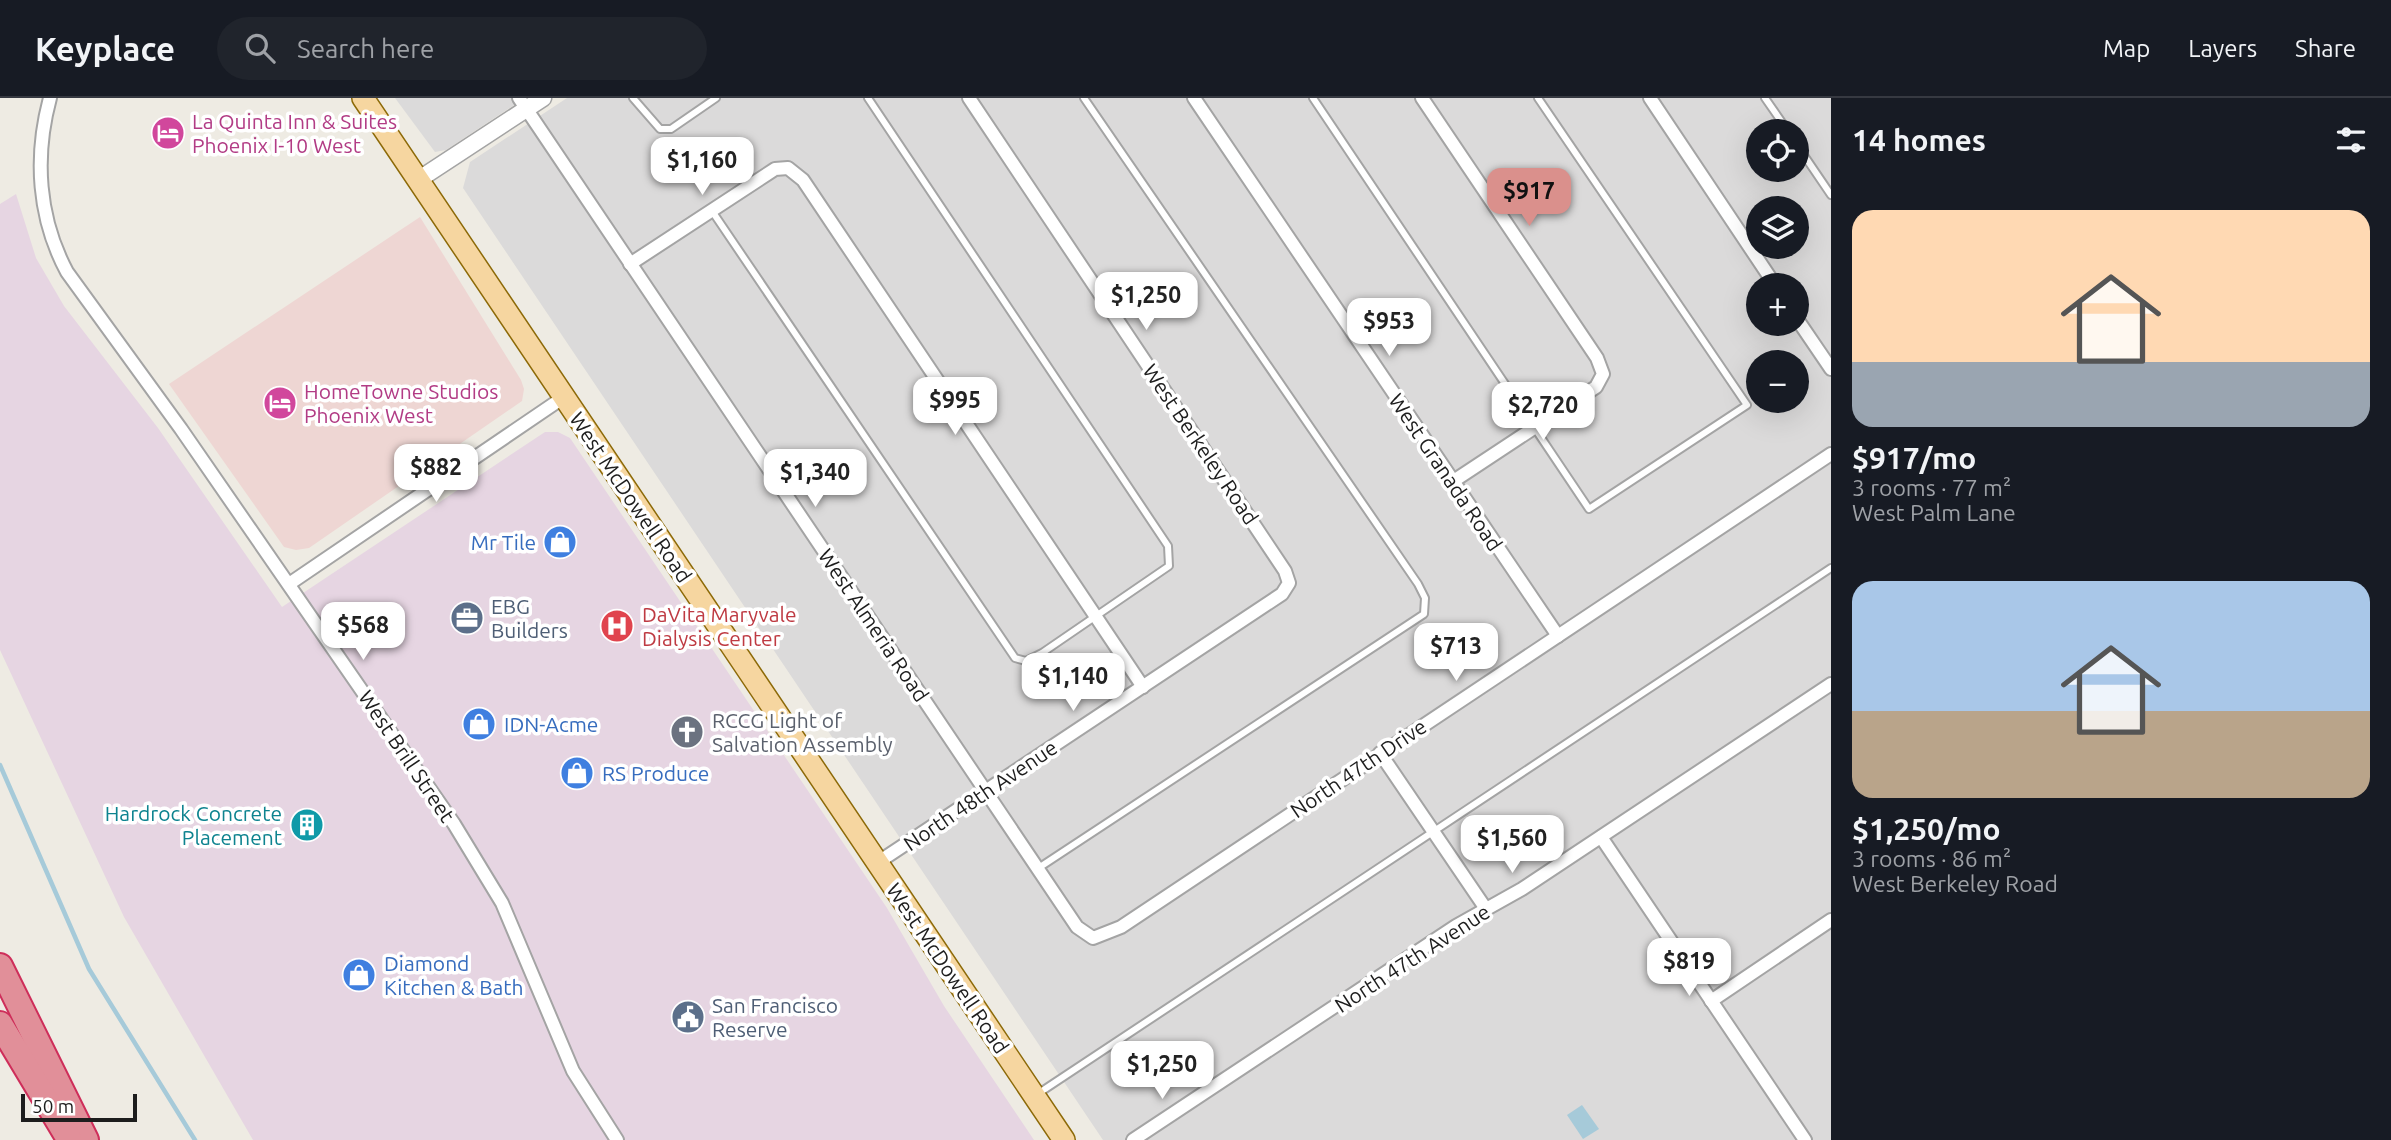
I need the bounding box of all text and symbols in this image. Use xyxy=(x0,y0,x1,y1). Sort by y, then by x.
search box xyxy=(217,17,707,80)
icon: search xyxy=(241,29,279,67)
text: Keyplace xyxy=(35,30,175,67)
text: Search here xyxy=(297,34,434,63)
text: Map xyxy=(2103,35,2150,62)
text: Layers xyxy=(2188,35,2257,62)
text: Share xyxy=(2295,35,2356,62)
place label: La Quinta Inn & Suites Phoenix I-10 West xyxy=(192,109,397,157)
hotel icon: La Quinta Inn & Suites Phoenix I-10 West xyxy=(149,114,187,152)
map controls xyxy=(1746,119,1809,413)
button: locate xyxy=(1746,119,1809,182)
icon: filters xyxy=(2332,121,2370,159)
text: 14 homes xyxy=(1852,123,1986,157)
pin: $1,160 xyxy=(645,138,759,197)
text: $1,160 xyxy=(667,147,737,172)
pin: $917 xyxy=(1488,169,1570,228)
text: $917 xyxy=(1503,178,1555,203)
button: layers xyxy=(1746,196,1809,259)
icon: home xyxy=(2048,256,2174,382)
pin: $1,250 xyxy=(1089,272,1203,332)
button: + xyxy=(1746,273,1809,336)
text: $1,250 xyxy=(1111,282,1181,307)
pin: $953 xyxy=(1348,299,1430,358)
text: $953 xyxy=(1363,308,1415,333)
button: − xyxy=(1746,350,1809,413)
street label: West Berkeley Road xyxy=(1138,359,1264,529)
pin: $995 xyxy=(914,378,996,437)
place label: HomeTowne Studios Phoenix West xyxy=(304,379,498,427)
pin: $2,720 xyxy=(1486,382,1600,442)
hotel icon: HomeTowne Studios Phoenix West xyxy=(261,384,299,422)
text: $995 xyxy=(929,387,981,412)
street label: West Granada Road xyxy=(1384,389,1508,555)
text: $2,720 xyxy=(1508,392,1578,417)
street label: West McDowell Road xyxy=(565,407,697,587)
text: $917/mo xyxy=(1852,441,1976,475)
pin: $882 xyxy=(395,444,477,504)
pin: $1,340 xyxy=(758,450,872,509)
text: $882 xyxy=(410,454,462,479)
text: $1,340 xyxy=(780,459,850,484)
text: 3 rooms · 77 m² xyxy=(1852,475,2011,500)
text: West Palm Lane xyxy=(1852,500,2016,525)
shop icon: Mr Tile xyxy=(541,523,579,561)
place label: Mr Tile xyxy=(471,530,536,554)
street label: West Almeria Road xyxy=(814,544,934,706)
place label: EBG Builders xyxy=(491,594,568,642)
office icon: EBG Builders xyxy=(448,599,486,637)
pin: $568 xyxy=(322,602,404,662)
place label: DaVita Maryvale Dialysis Center xyxy=(642,602,797,650)
hospital icon: DaVita Maryvale Dialysis Center xyxy=(598,607,636,645)
text: $568 xyxy=(337,612,389,637)
pin: $713 xyxy=(1415,624,1497,683)
icon: home xyxy=(2048,627,2174,753)
text: $713 xyxy=(1430,633,1482,658)
pin: $1,140 xyxy=(1016,654,1130,713)
text: $1,140 xyxy=(1038,663,1108,688)
street label: West Brill Street xyxy=(354,686,460,826)
shop icon: IDN-Acme xyxy=(460,705,498,743)
place label: RCCG Light of Salvation Assembly xyxy=(712,708,893,756)
place label: IDN-Acme xyxy=(504,712,598,736)
church icon: RCCG Light of Salvation Assembly xyxy=(668,713,706,751)
street label: North 47th Drive xyxy=(1286,714,1430,822)
street label: North 48th Avenue xyxy=(899,735,1061,855)
shop icon: RS Produce xyxy=(558,754,596,792)
place label: RS Produce xyxy=(602,761,709,785)
place label: Hardrock Concrete Placement xyxy=(105,801,282,849)
building icon: Hardrock Concrete Placement xyxy=(288,806,326,844)
text: $1,250/mo xyxy=(1852,812,2001,846)
pin: $1,560 xyxy=(1455,816,1569,875)
text: $1,560 xyxy=(1477,825,1547,850)
text: 3 rooms · 86 m² xyxy=(1852,846,2011,871)
text: West Berkeley Road xyxy=(1852,871,2058,896)
street label: West McDowell Road xyxy=(882,878,1014,1058)
street label: North 47th Avenue xyxy=(1330,899,1494,1017)
pin: $819 xyxy=(1648,939,1730,998)
text: $819 xyxy=(1663,948,1715,973)
place label: Diamond Kitchen & Bath xyxy=(384,951,524,999)
shop icon: Diamond Kitchen & Bath xyxy=(340,956,378,994)
place label: San Francisco Reserve xyxy=(712,993,838,1041)
public building icon: San Francisco Reserve xyxy=(669,998,707,1036)
pin: $1,250 xyxy=(1105,1042,1219,1101)
text: $1,250 xyxy=(1127,1051,1197,1076)
scale bar xyxy=(21,1091,136,1123)
text: 50 m xyxy=(32,1095,74,1117)

